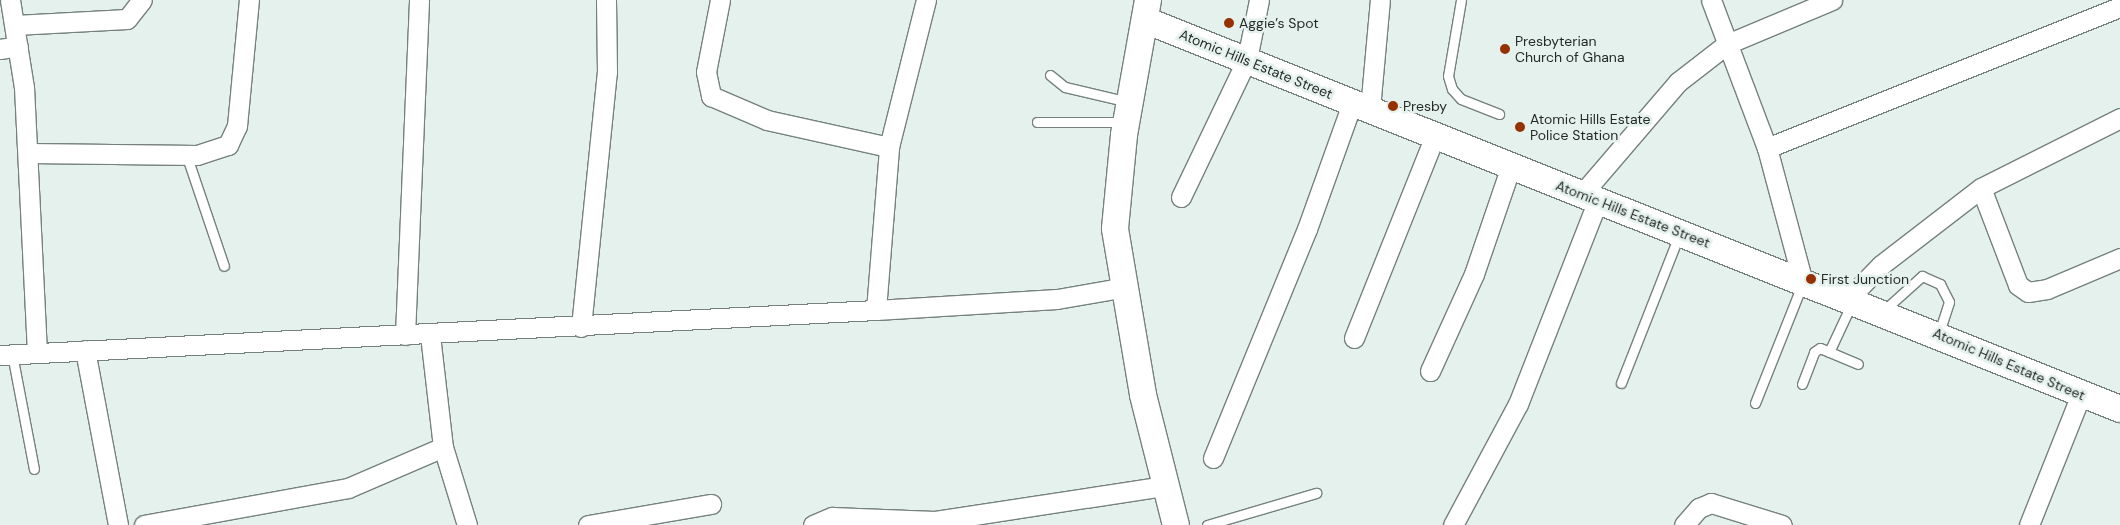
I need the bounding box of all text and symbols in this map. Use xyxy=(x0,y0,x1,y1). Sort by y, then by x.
place label: Aggie’s Spot xyxy=(1239,15,1319,31)
marker: Aggie’s Spot xyxy=(1223,17,1235,29)
street label: Atomic Hills Estate Street xyxy=(1177,26,1335,102)
place label: Presbyterian Church of Ghana xyxy=(1515,33,1625,65)
marker: Presbyterian Church of Ghana xyxy=(1499,43,1511,55)
place label: Presby xyxy=(1403,98,1447,114)
marker: Presby xyxy=(1387,100,1399,112)
place label: Atomic Hills Estate Police Station xyxy=(1530,111,1651,144)
marker: Atomic Hills Estate Police Station xyxy=(1514,121,1526,133)
street label: Atomic Hills Estate Street xyxy=(1553,177,1713,251)
place label: First Junction xyxy=(1821,271,1909,287)
marker: First Junction xyxy=(1805,273,1817,285)
street label: Atomic Hills Estate Street xyxy=(1930,324,2088,404)

